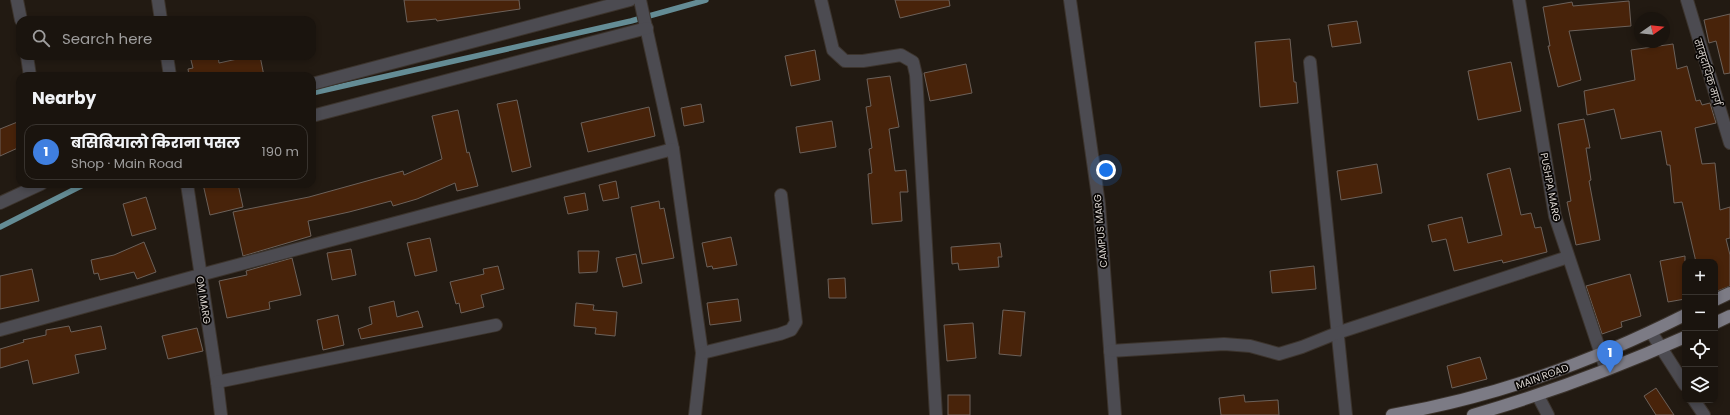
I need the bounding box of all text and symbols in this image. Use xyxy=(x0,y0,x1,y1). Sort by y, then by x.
north arrow xyxy=(1634,12,1670,48)
search box xyxy=(16,16,316,60)
icon: search xyxy=(30,27,52,49)
text: Search here xyxy=(62,28,152,49)
street label: सामुदायिक मार्ग xyxy=(1690,36,1725,109)
text: Nearby xyxy=(32,86,96,110)
text: बसिबियालो किराना पसल xyxy=(71,132,240,153)
text: 1 xyxy=(44,142,48,161)
text: 190 m xyxy=(262,142,299,161)
street label: PUSHPA MARG xyxy=(1536,151,1565,223)
text: Shop · Main Road xyxy=(71,154,183,173)
your location xyxy=(1096,160,1116,180)
street label: CAMPUS MARG xyxy=(1090,194,1111,268)
map controls xyxy=(1682,259,1718,403)
button: + xyxy=(1682,259,1718,295)
street label: OM MARG xyxy=(192,275,215,325)
button: − xyxy=(1682,295,1718,331)
button: locate xyxy=(1682,331,1718,367)
pin: 1 xyxy=(1597,340,1623,373)
street label: MAIN ROAD xyxy=(1514,360,1571,393)
button: layers xyxy=(1682,367,1718,403)

